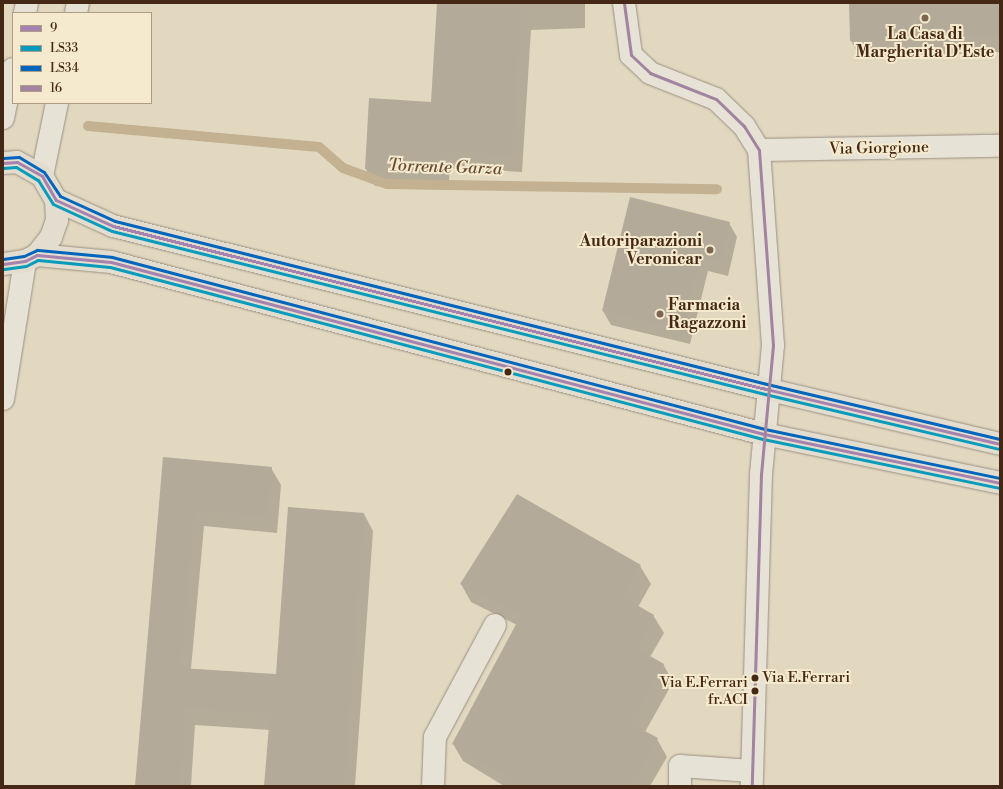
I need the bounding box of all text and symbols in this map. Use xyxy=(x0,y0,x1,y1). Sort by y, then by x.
legend xyxy=(12,12,152,104)
marker: La Casa di Margherita D'Este xyxy=(920,13,930,23)
text: 9 xyxy=(50,21,57,36)
place label: La Casa di Margherita D'Este xyxy=(856,24,994,62)
text: LS33 xyxy=(50,41,78,56)
text: LS34 xyxy=(50,61,79,76)
text: 16 xyxy=(50,81,62,96)
street label: Via Giorgione xyxy=(829,138,929,158)
water label: Torrente Garza xyxy=(388,156,502,180)
place label: Autoriparazioni Veronicar xyxy=(580,231,702,269)
marker: Autoriparazioni Veronicar xyxy=(705,245,715,255)
place label: Farmacia Ragazzoni xyxy=(668,295,746,333)
marker: Farmacia Ragazzoni xyxy=(655,309,665,319)
unlabelled marker xyxy=(503,367,513,377)
place label: Via E.Ferrari xyxy=(762,669,850,687)
place label: Via E.Ferrari fr.ACI xyxy=(660,673,748,708)
marker: Via E.Ferrari xyxy=(750,673,760,683)
marker: Via E.Ferrari fr.ACI xyxy=(750,686,760,696)

